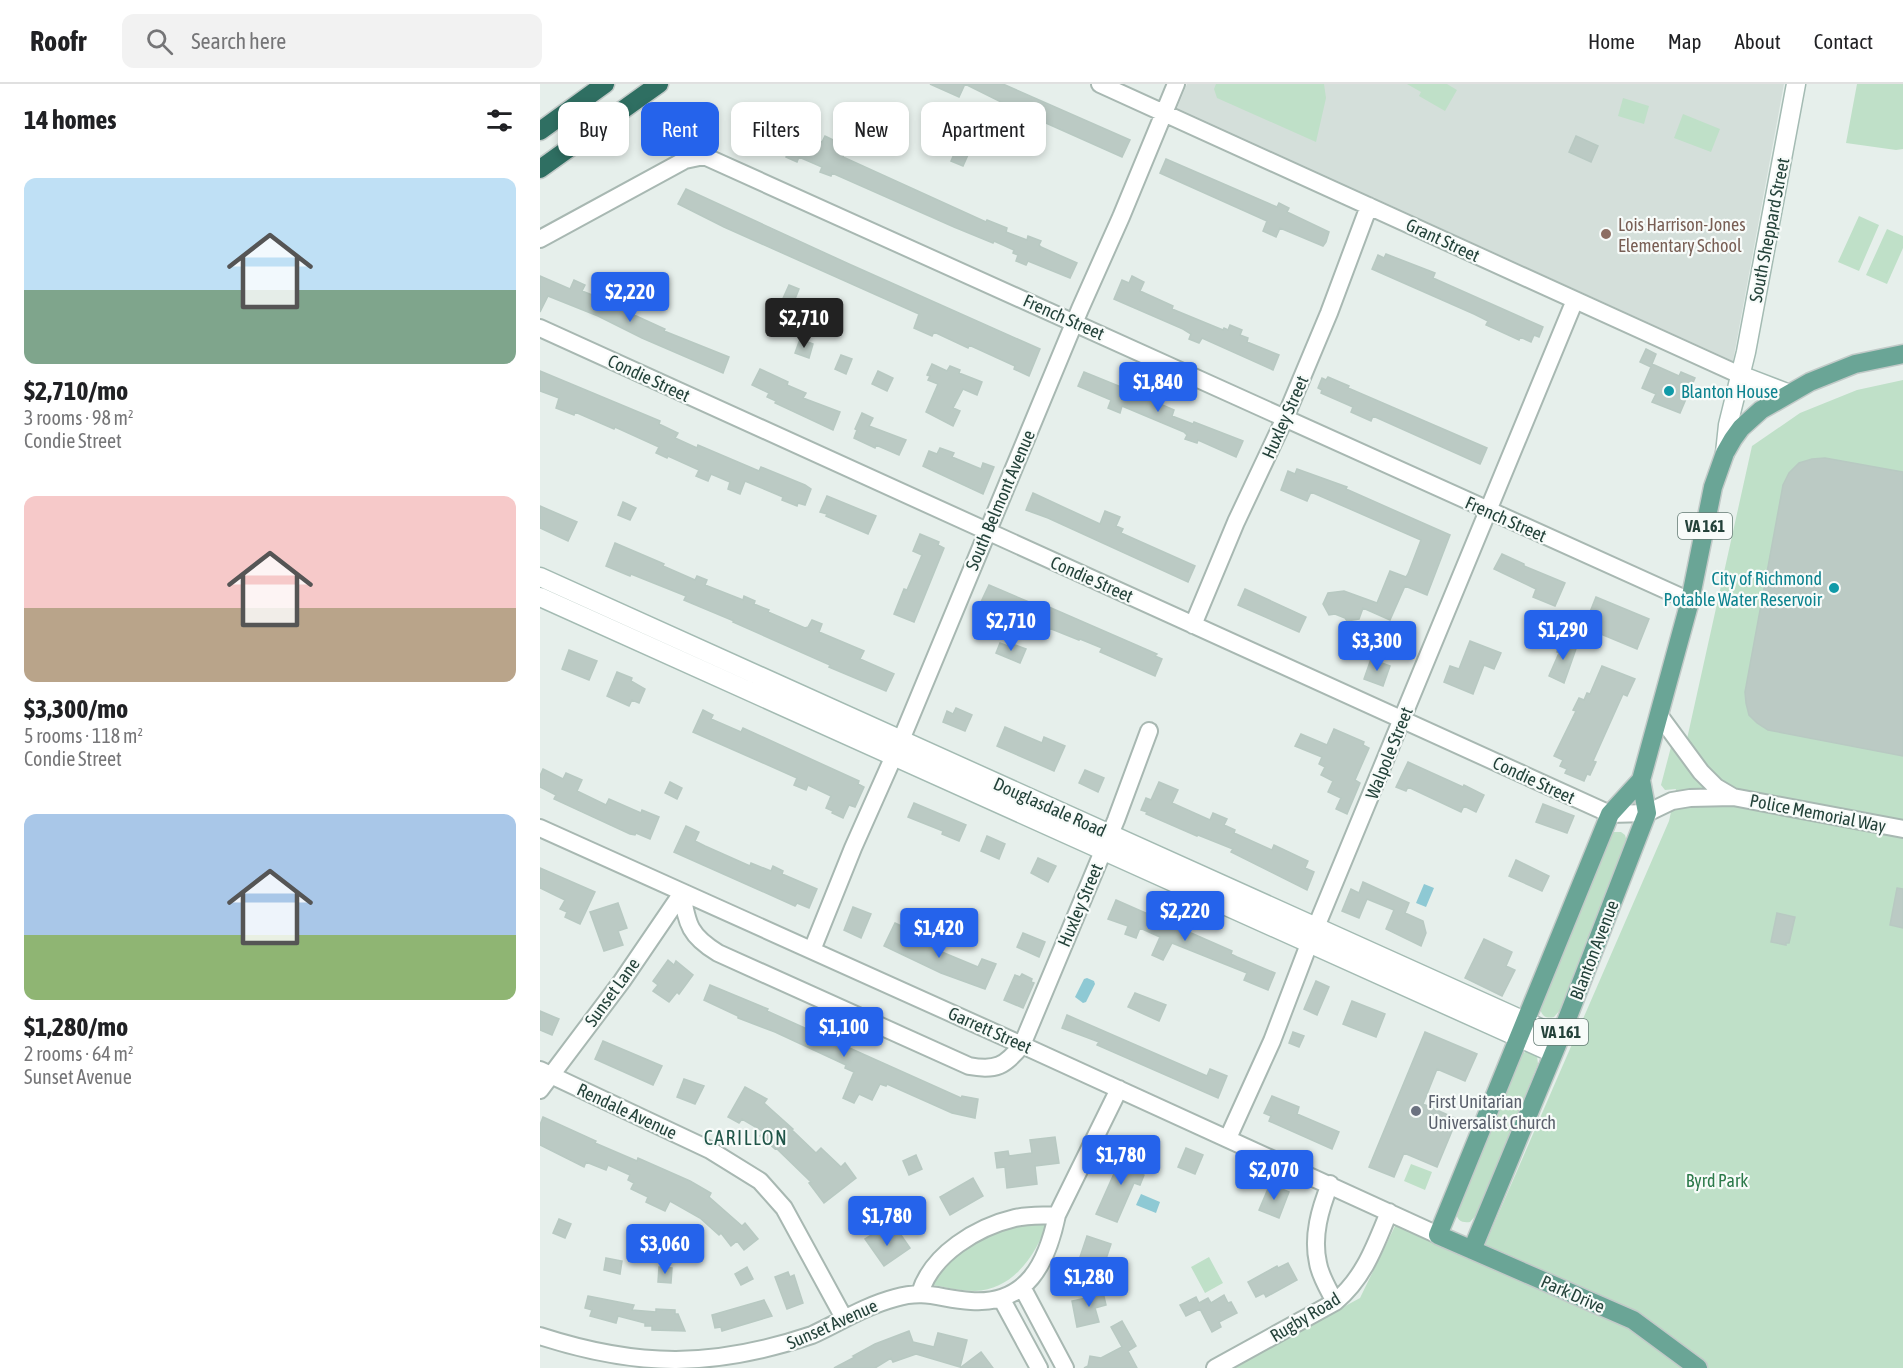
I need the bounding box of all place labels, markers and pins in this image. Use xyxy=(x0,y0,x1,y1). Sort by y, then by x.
place label: Lois Harrison-Jones Elementary School xyxy=(1618,214,1746,256)
marker: Lois Harrison-Jones Elementary School xyxy=(1599,227,1613,241)
pin: $2,220 xyxy=(581,272,679,323)
pin: $2,710 xyxy=(755,298,853,349)
pin: $1,840 xyxy=(1109,362,1207,413)
place label: Blanton House xyxy=(1681,381,1778,402)
marker: Blanton House xyxy=(1662,384,1676,398)
place label: City of Richmond Potable Water Reservoir xyxy=(1664,568,1823,610)
marker: City of Richmond Potable Water Reservoir xyxy=(1827,581,1841,595)
pin: $2,710 xyxy=(962,601,1060,652)
pin: $1,290 xyxy=(1514,610,1612,661)
pin: $3,300 xyxy=(1328,621,1426,672)
pin: $2,220 xyxy=(1136,891,1234,942)
pin: $1,420 xyxy=(890,908,988,959)
pin: $1,100 xyxy=(795,1007,893,1058)
place label: First Unitarian Universalist Church xyxy=(1428,1091,1556,1133)
marker: First Unitarian Universalist Church xyxy=(1409,1104,1423,1118)
pin: $1,780 xyxy=(1072,1135,1170,1186)
pin: $2,070 xyxy=(1225,1150,1323,1201)
pin: $1,780 xyxy=(838,1196,936,1247)
pin: $3,060 xyxy=(616,1224,714,1275)
pin: $1,280 xyxy=(1040,1257,1138,1308)

